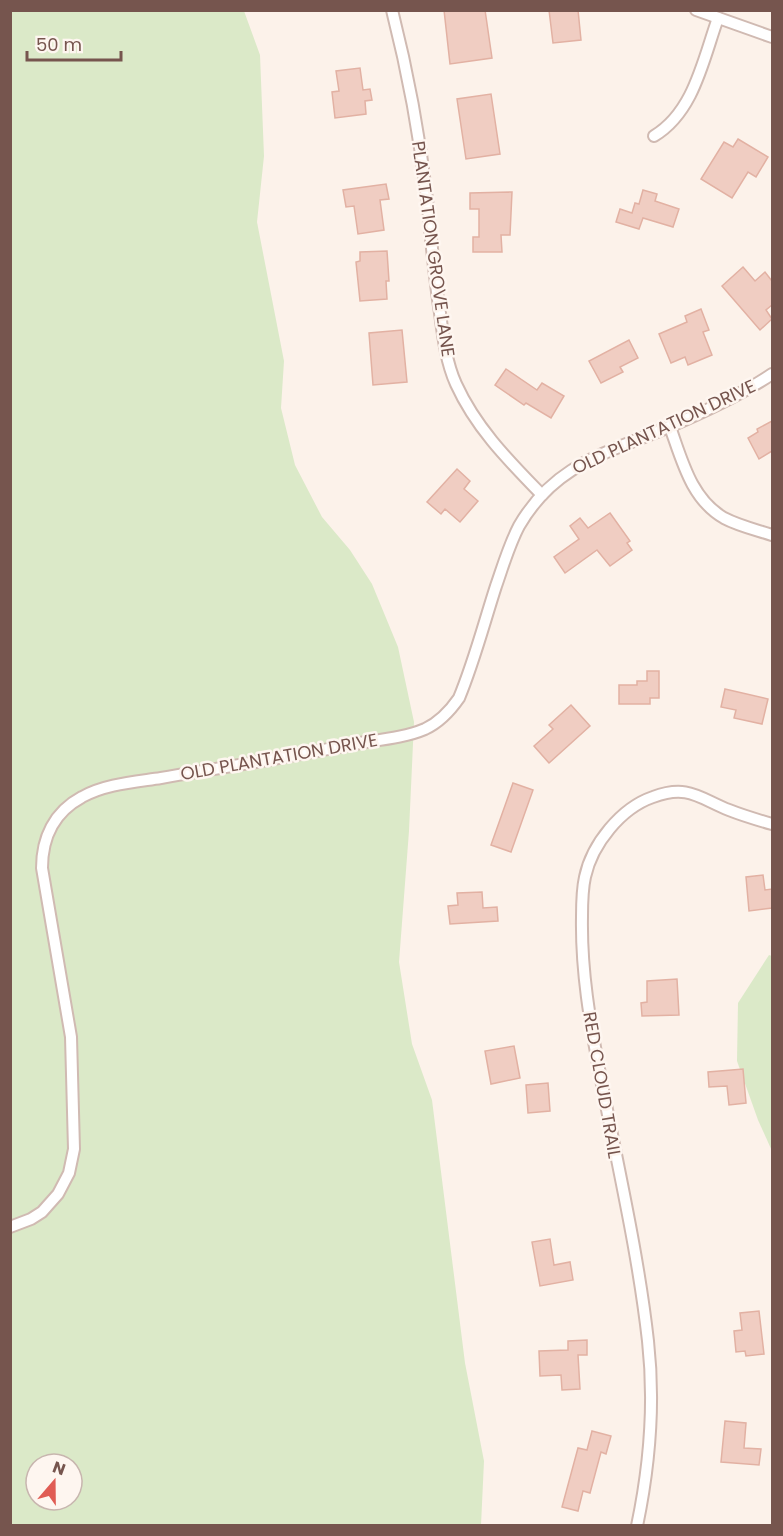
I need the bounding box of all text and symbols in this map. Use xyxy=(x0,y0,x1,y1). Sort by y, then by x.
scale bar xyxy=(27,24,122,62)
text: 50 m xyxy=(36,32,82,57)
street label: PLANTATION GROVE LANE xyxy=(406,139,461,358)
street label: OLD PLANTATION DRIVE xyxy=(568,373,760,480)
street label: OLD PLANTATION DRIVE xyxy=(178,727,379,786)
street label: RED CLOUD TRAIL xyxy=(577,1010,628,1160)
north arrow xyxy=(24,1452,84,1512)
text: N xyxy=(49,1456,69,1481)

